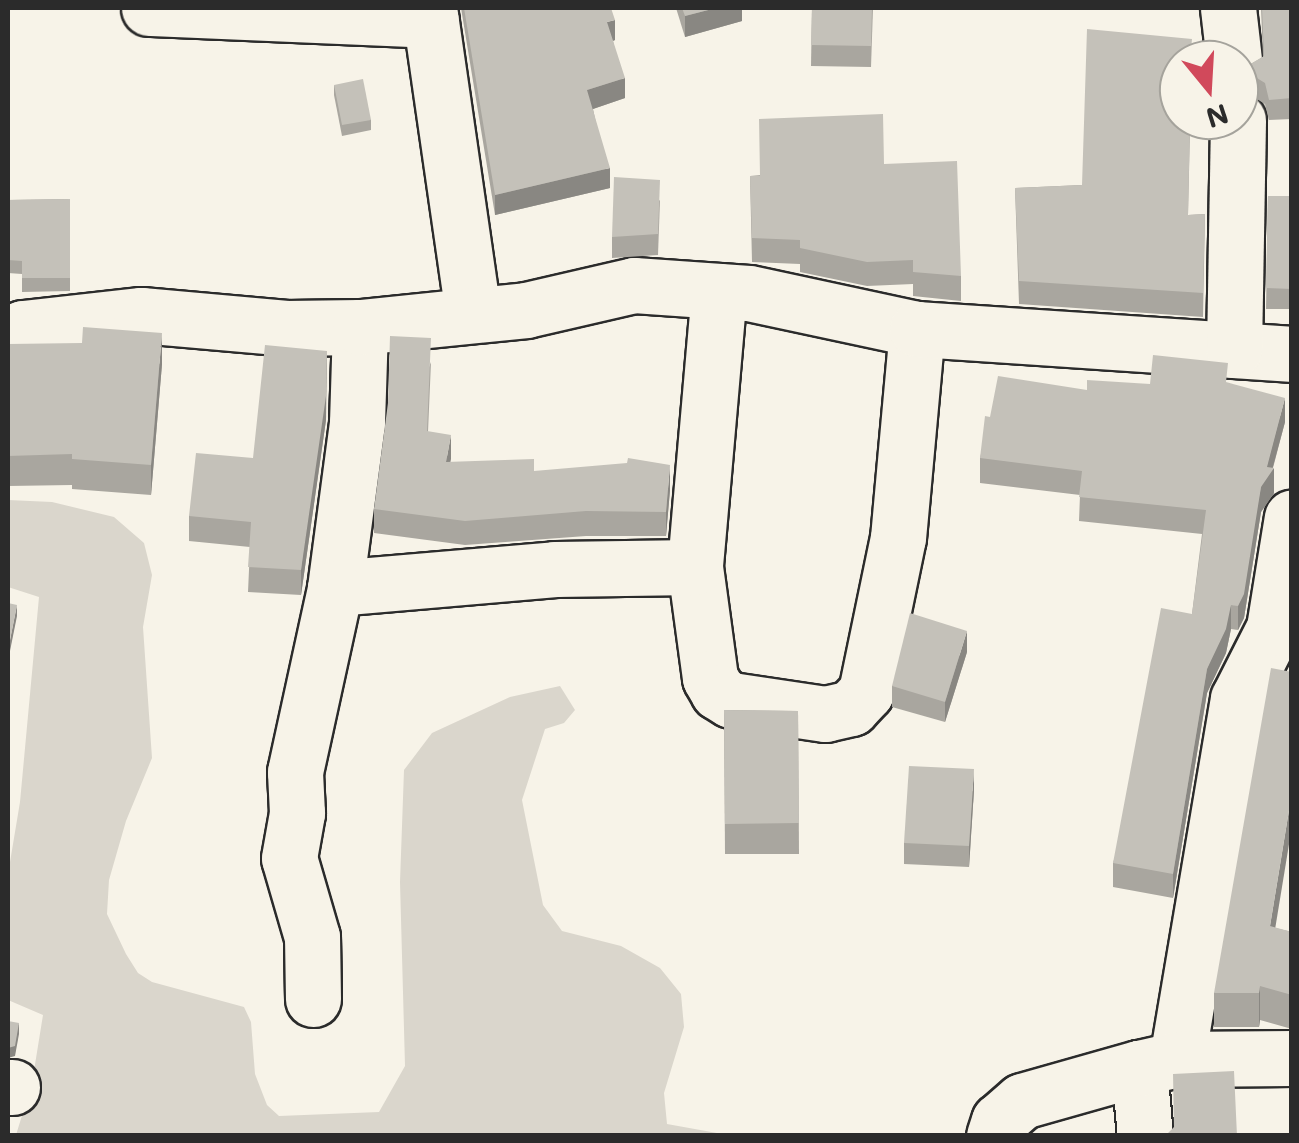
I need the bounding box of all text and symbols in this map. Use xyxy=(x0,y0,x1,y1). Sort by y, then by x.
north arrow xyxy=(1159,40,1259,140)
text: N xyxy=(1202,96,1233,137)

